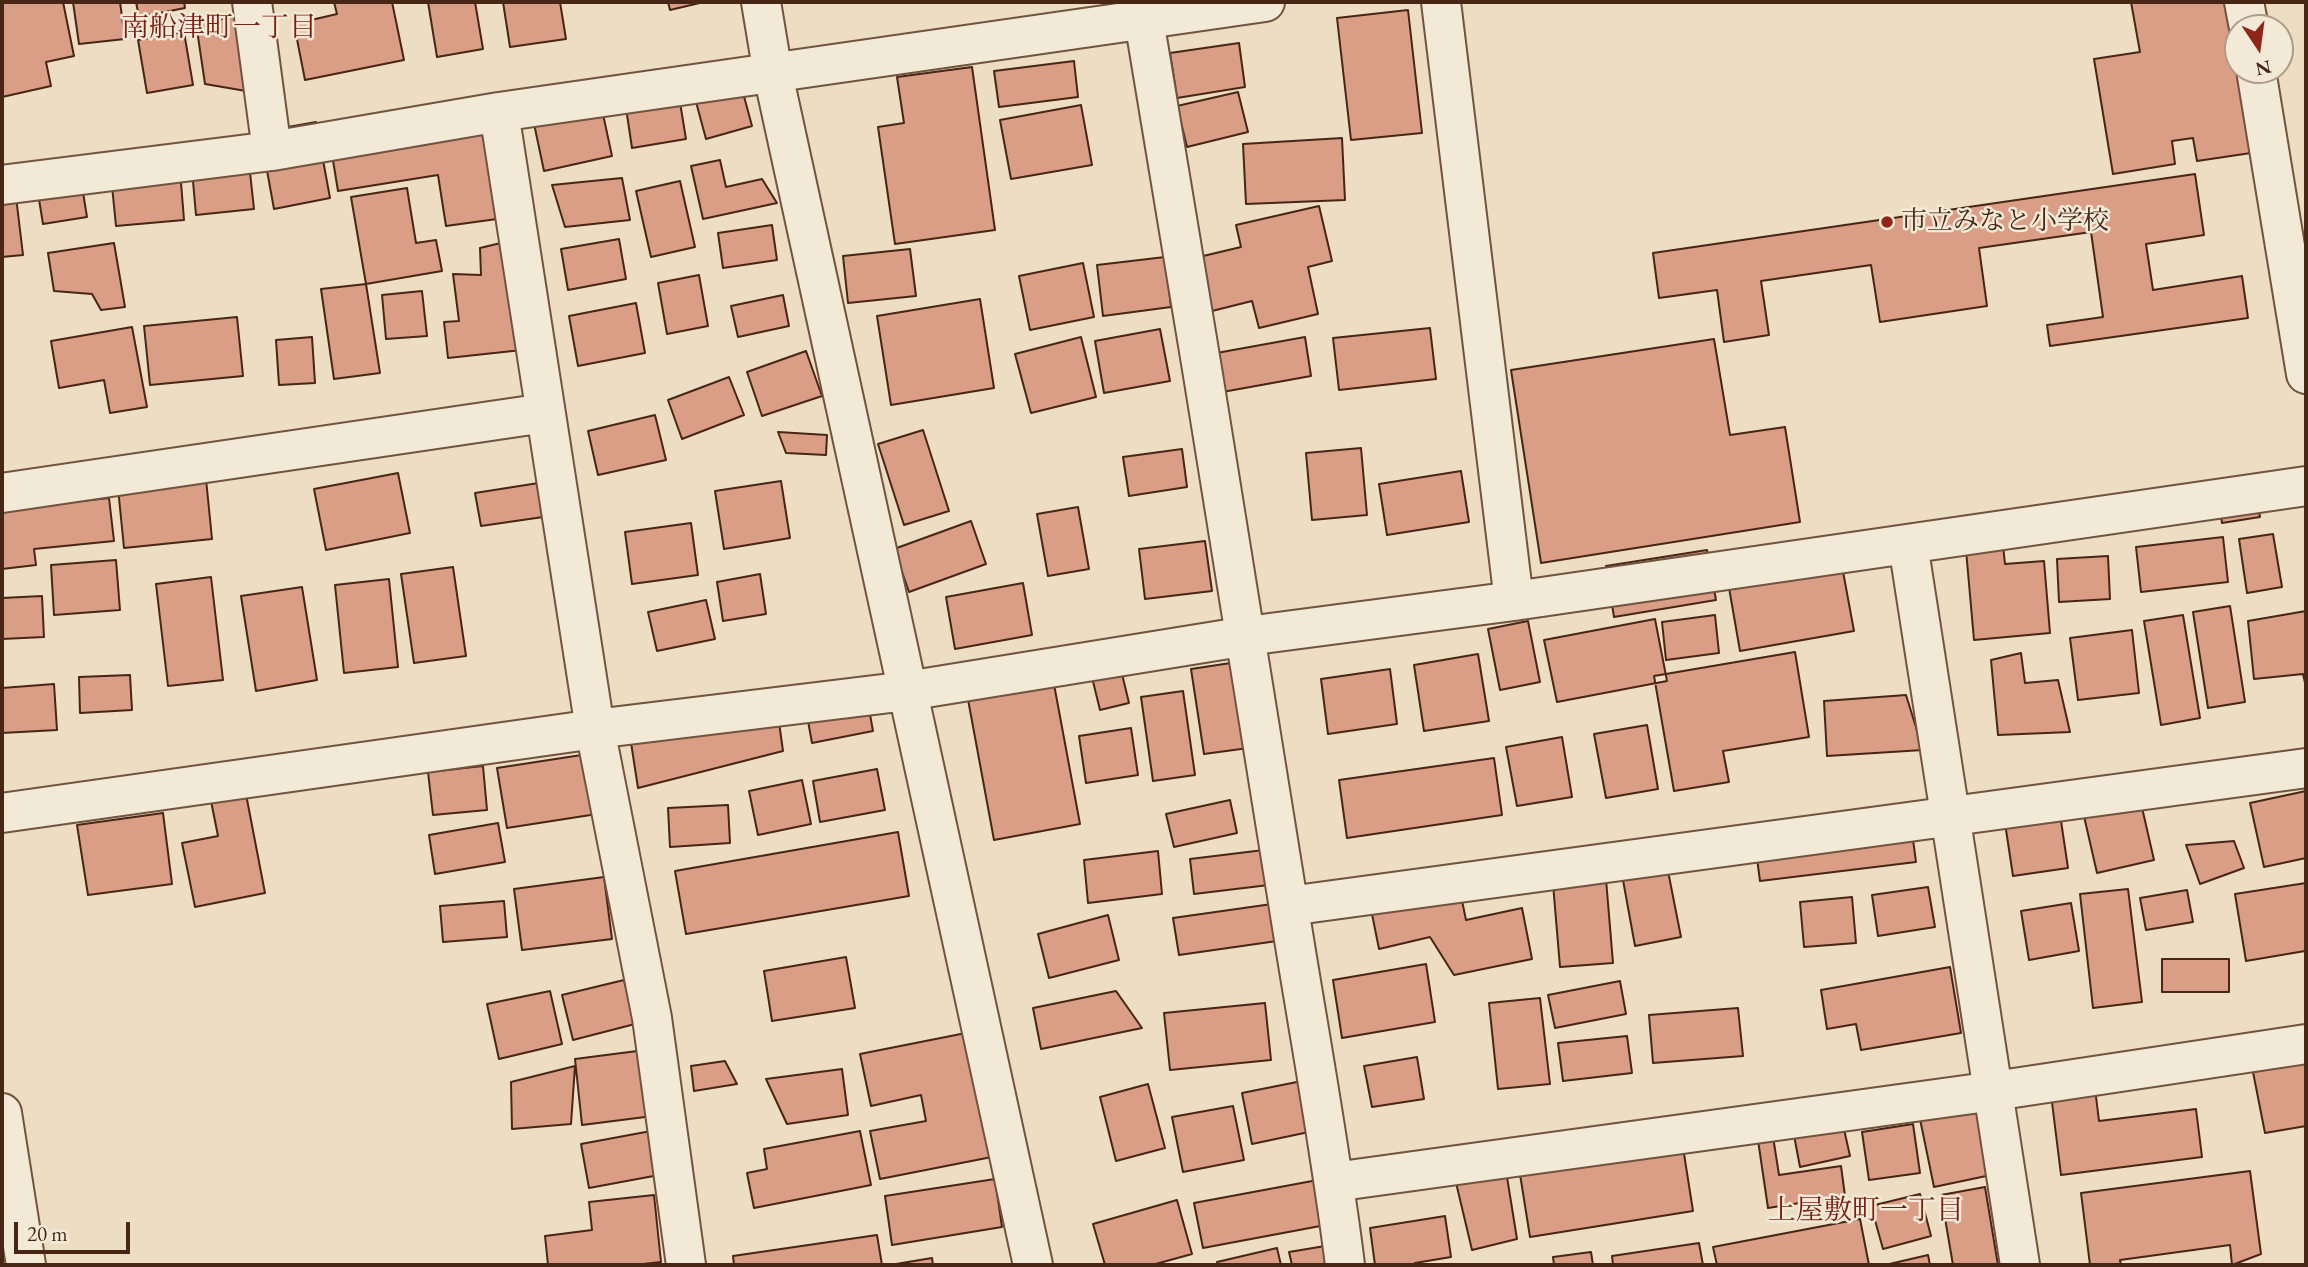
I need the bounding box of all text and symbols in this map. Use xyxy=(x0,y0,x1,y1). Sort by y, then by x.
district label: 南船津町一丁目 xyxy=(121,11,317,45)
north arrow xyxy=(2224,14,2294,84)
text: N xyxy=(2253,54,2274,82)
place label: 市立みなと小学校 xyxy=(1901,206,2109,238)
marker: 市立みなと小学校 xyxy=(1879,214,1895,230)
district label: 上屋敷町一丁目 xyxy=(1768,1194,1964,1228)
scale bar xyxy=(18,1208,133,1252)
text: 20 m xyxy=(27,1220,68,1247)

